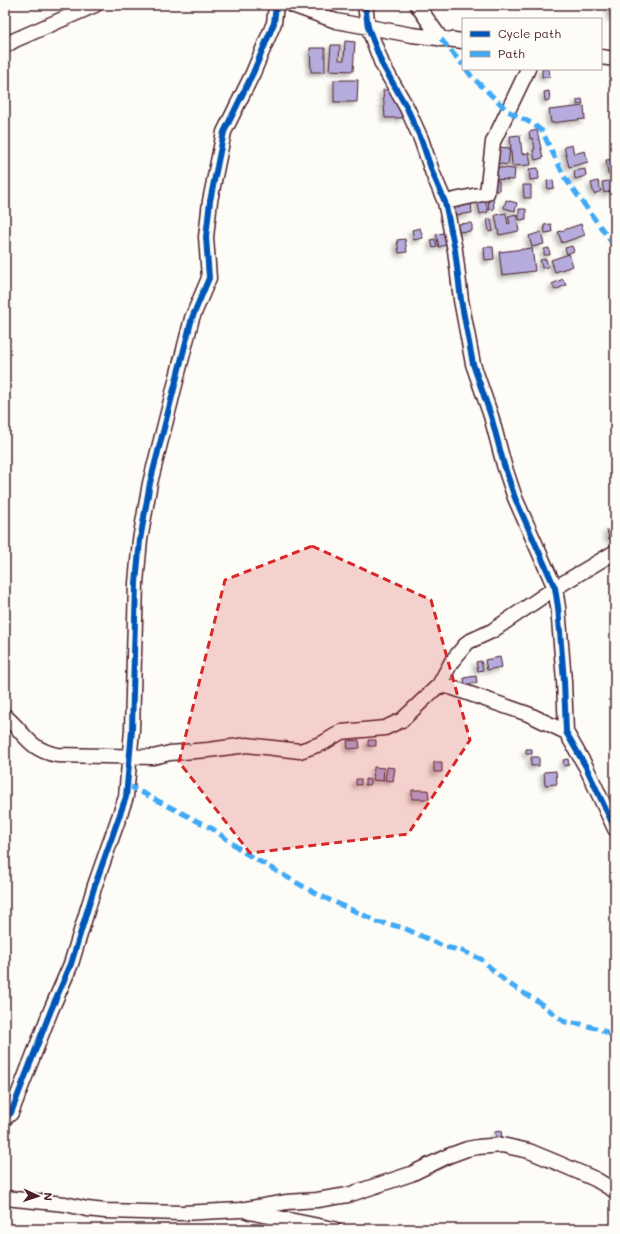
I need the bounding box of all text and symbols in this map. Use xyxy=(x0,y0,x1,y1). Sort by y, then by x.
legend xyxy=(462,18,602,70)
text: Cycle path xyxy=(498,25,561,41)
text: Path xyxy=(498,45,525,61)
north arrow xyxy=(18,1176,58,1216)
text: N xyxy=(41,1192,56,1201)

